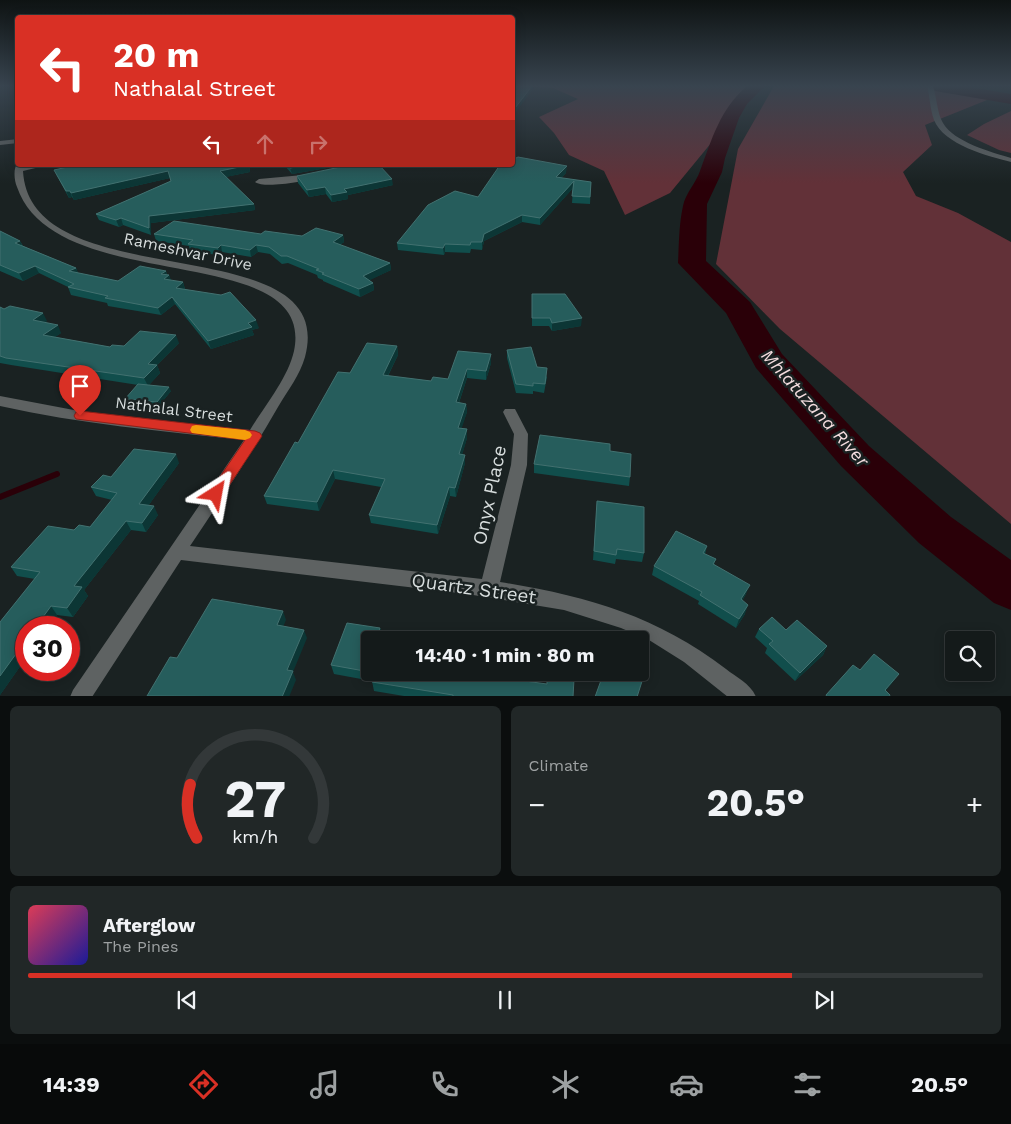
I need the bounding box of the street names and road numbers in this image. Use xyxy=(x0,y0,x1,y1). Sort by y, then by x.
street label: Rameshvar Drive xyxy=(122,229,254,274)
street label: Nathalal Street xyxy=(114,393,234,426)
street label: Onyx Place xyxy=(468,443,511,547)
street label: Quartz Street xyxy=(410,568,538,609)

